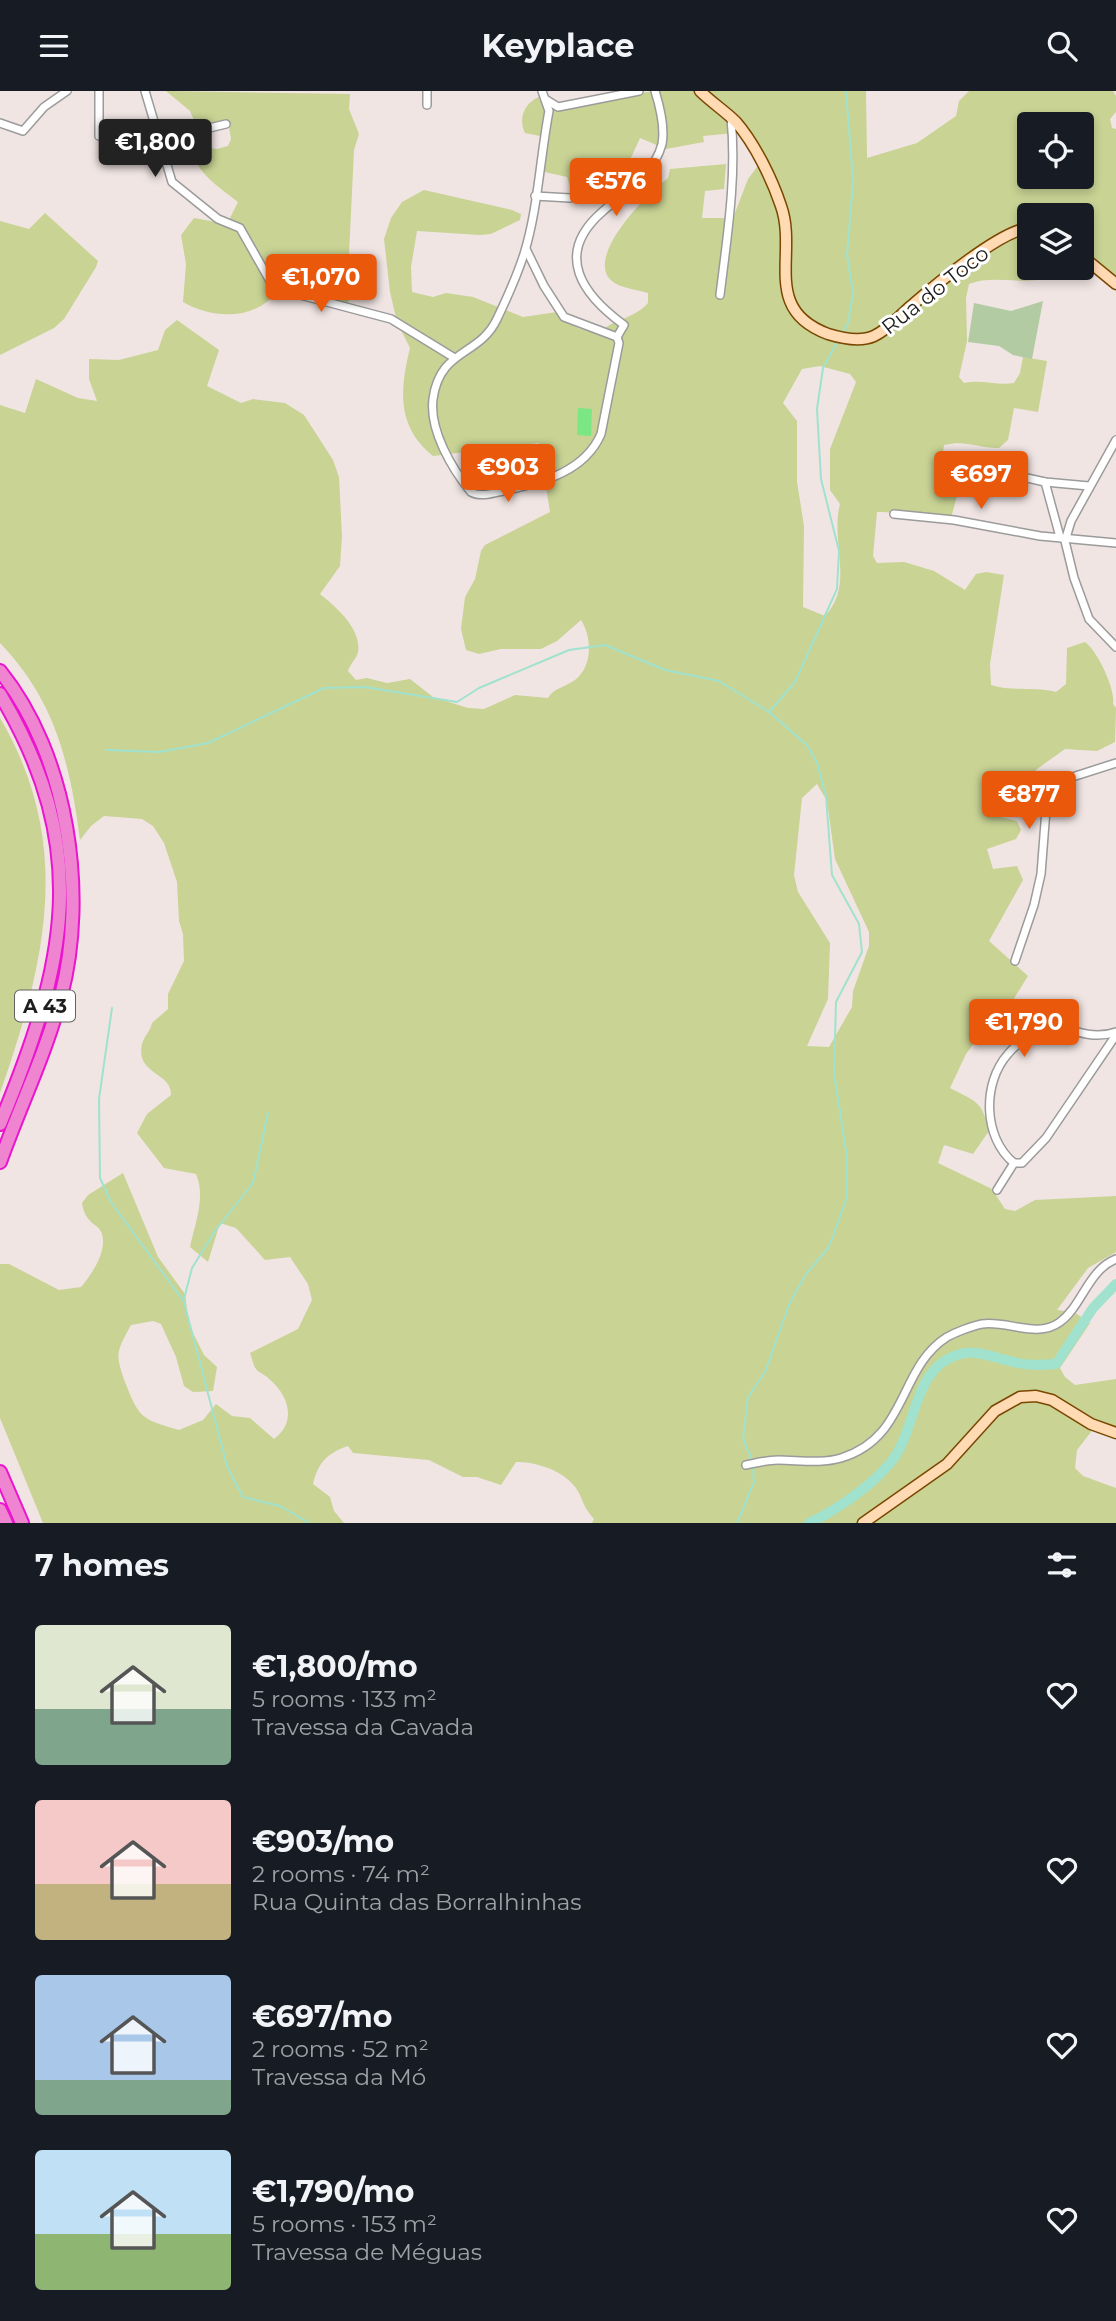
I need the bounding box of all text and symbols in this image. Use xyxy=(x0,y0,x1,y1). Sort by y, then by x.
text: Keyplace xyxy=(482,26,634,65)
icon: menu xyxy=(35,27,73,65)
icon: search xyxy=(1043,27,1081,65)
map controls xyxy=(1017,112,1094,280)
button: locate xyxy=(1017,112,1094,189)
pin: €1,800 xyxy=(98,119,212,179)
text: €1,800 xyxy=(115,128,195,156)
pin: €576 xyxy=(575,159,657,218)
text: €576 xyxy=(586,167,646,195)
button: layers xyxy=(1017,203,1094,280)
street label: Rua do Toco xyxy=(876,240,994,340)
pin: €1,070 xyxy=(264,255,378,314)
text: €1,070 xyxy=(282,263,360,291)
pin: €903 xyxy=(467,445,549,504)
pin: €697 xyxy=(940,451,1022,511)
text: €903 xyxy=(477,453,539,481)
text: €697 xyxy=(950,460,1012,488)
pin: €877 xyxy=(988,771,1070,831)
text: €877 xyxy=(998,780,1060,808)
road number: A 43 xyxy=(15,991,75,1022)
pin: €1,790 xyxy=(967,999,1081,1059)
text: €1,790 xyxy=(985,1008,1063,1036)
icon: filters xyxy=(1043,1546,1081,1584)
text: 7 homes xyxy=(35,1547,169,1584)
text: €1,800/mo xyxy=(252,1648,418,1685)
icon: home xyxy=(91,1653,175,1737)
icon: heart xyxy=(1043,1676,1081,1714)
text: 5 rooms · 133 m² xyxy=(252,1685,437,1713)
text: Travessa da Cavada xyxy=(252,1713,474,1741)
text: €903/mo xyxy=(252,1823,394,1860)
icon: home xyxy=(91,1828,175,1912)
icon: heart xyxy=(1043,1851,1081,1889)
text: 2 rooms · 74 m² xyxy=(252,1860,430,1888)
text: Rua Quinta das Borralhinhas xyxy=(252,1888,582,1916)
text: €697/mo xyxy=(252,1998,392,2035)
icon: home xyxy=(91,2003,175,2087)
icon: heart xyxy=(1043,2026,1081,2064)
text: 2 rooms · 52 m² xyxy=(252,2035,429,2063)
text: Travessa da Mó xyxy=(252,2063,426,2091)
text: €1,790/mo xyxy=(252,2173,414,2210)
icon: home xyxy=(91,2178,175,2262)
icon: heart xyxy=(1043,2201,1081,2239)
text: 5 rooms · 153 m² xyxy=(252,2210,437,2238)
text: Travessa de Méguas xyxy=(252,2238,482,2266)

